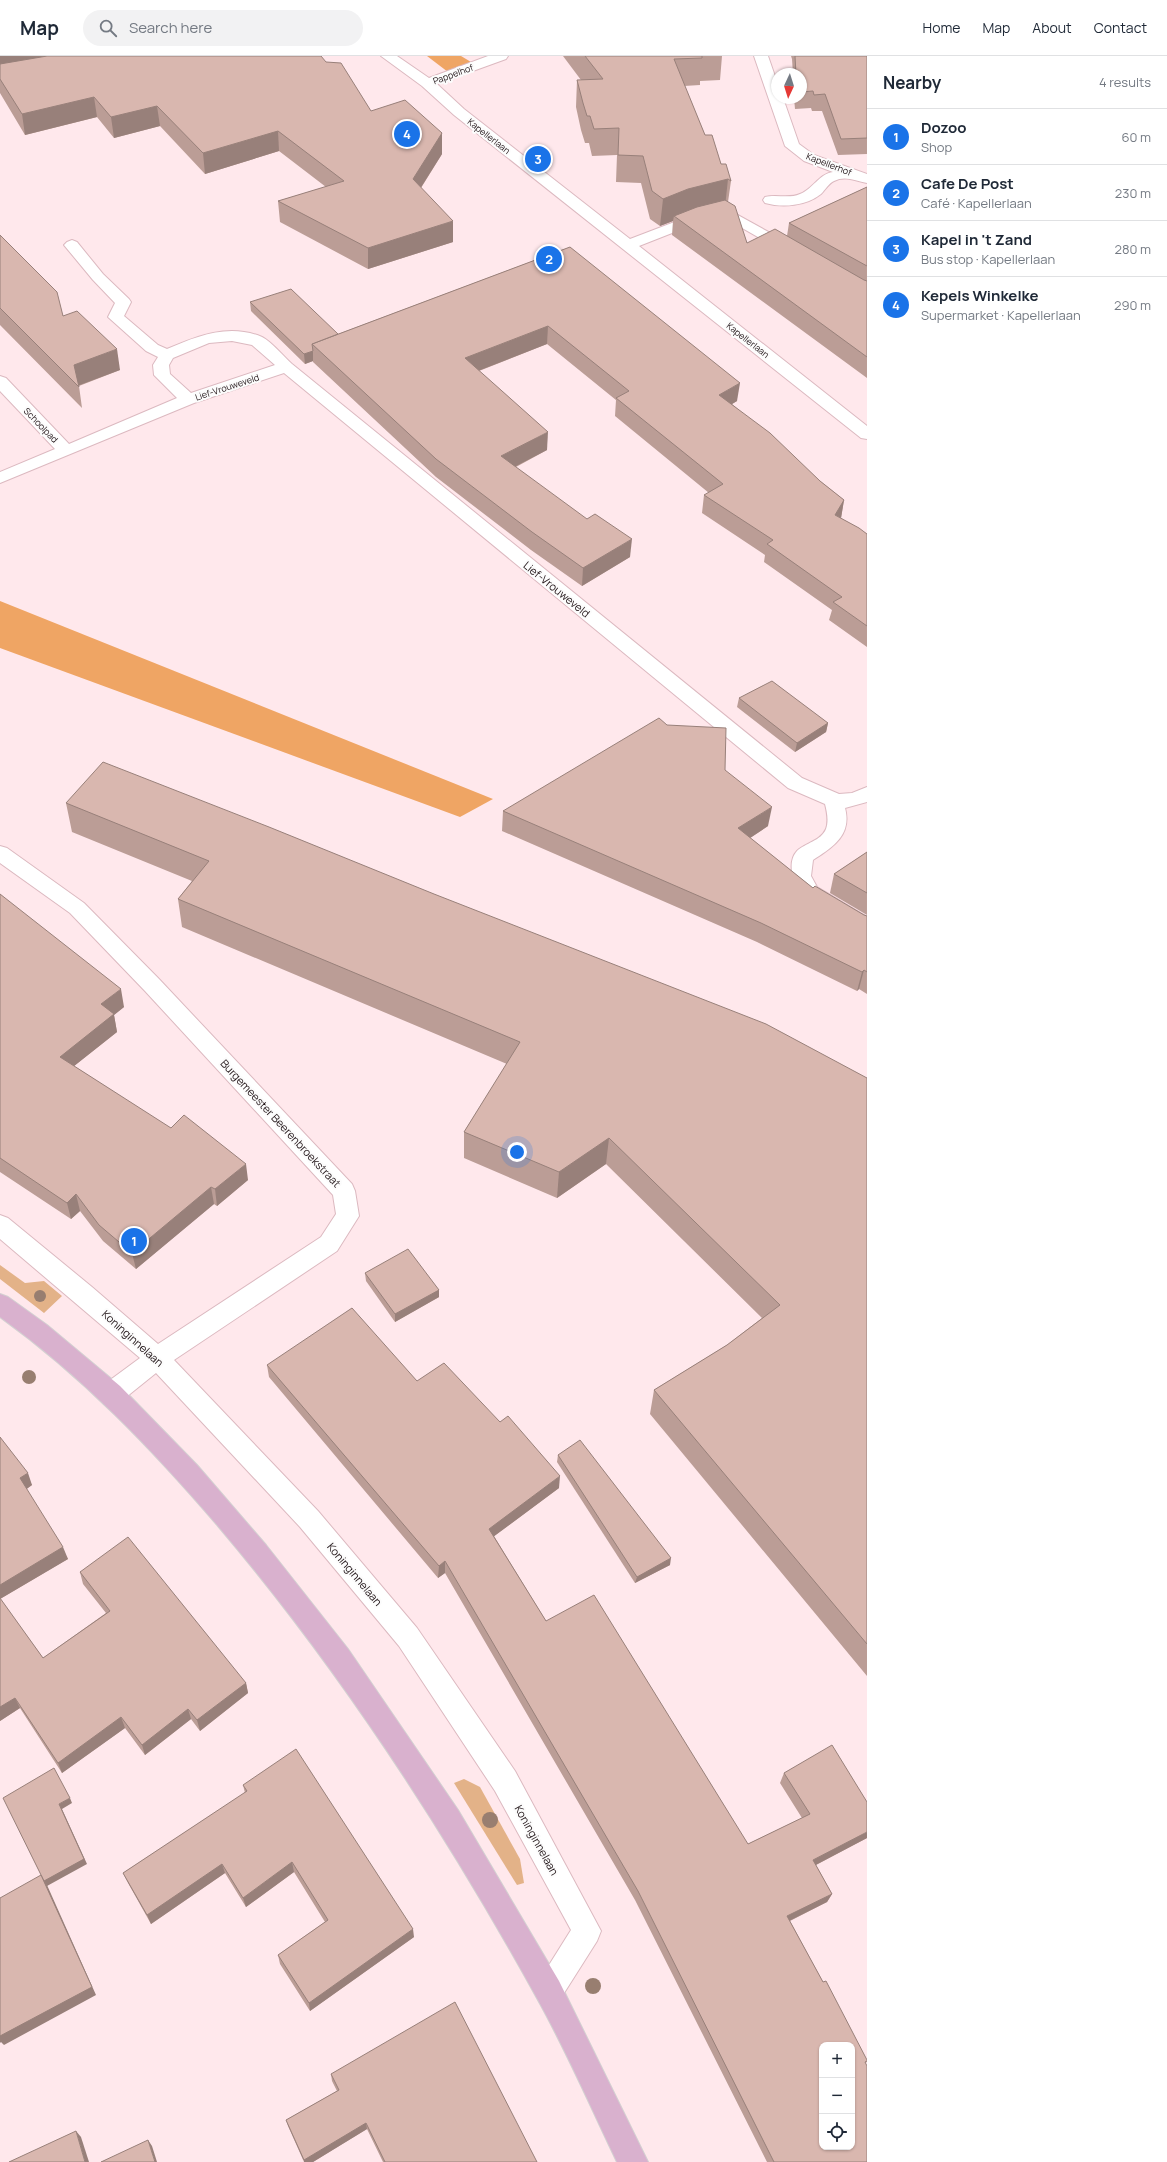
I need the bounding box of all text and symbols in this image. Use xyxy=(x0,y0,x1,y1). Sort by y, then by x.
search box xyxy=(83,10,363,46)
text: Map xyxy=(20,15,59,41)
icon: search xyxy=(97,17,119,39)
text: Search here xyxy=(129,17,212,38)
text: Home xyxy=(923,18,960,37)
text: Map xyxy=(982,18,1010,37)
text: About xyxy=(1032,18,1072,37)
text: Contact xyxy=(1094,18,1147,37)
street label: Pappelhof xyxy=(431,60,476,87)
north arrow xyxy=(771,68,807,104)
text: Nearby xyxy=(883,71,941,94)
text: 4 results xyxy=(1099,73,1151,91)
street label: Kapellerlaan xyxy=(465,115,513,157)
text: Dozoo xyxy=(921,117,966,138)
pin: 4 xyxy=(394,119,420,149)
text: 1 xyxy=(893,128,899,146)
text: 60 m xyxy=(1121,128,1151,146)
text: Shop xyxy=(921,138,952,156)
pin: 3 xyxy=(525,144,551,174)
street label: Kapellerhof xyxy=(804,149,854,179)
text: Cafe De Post xyxy=(921,173,1014,194)
text: 2 xyxy=(892,184,900,202)
text: 230 m xyxy=(1115,184,1151,202)
text: Café · Kapellerlaan xyxy=(921,194,1032,212)
text: Kapel in 't Zand xyxy=(921,229,1032,250)
text: 3 xyxy=(892,240,900,258)
text: 280 m xyxy=(1114,240,1151,258)
pin: 2 xyxy=(536,244,562,274)
text: Bus stop · Kapellerlaan xyxy=(921,250,1055,268)
text: Kepels Winkelke xyxy=(921,285,1039,306)
text: 4 xyxy=(892,296,900,314)
text: 290 m xyxy=(1114,296,1151,314)
text: Supermarket · Kapellerlaan xyxy=(921,306,1081,324)
street label: Kapellerlaan xyxy=(724,319,772,361)
street label: Lief-Vrouweveld xyxy=(193,371,261,403)
street label: Schoolpad xyxy=(21,405,61,445)
street label: Lief-Vrouweveld xyxy=(521,558,593,620)
street label: Burgemeester Beerenbroekstraat xyxy=(218,1056,344,1190)
your location xyxy=(507,1142,527,1162)
pin: 1 xyxy=(121,1226,147,1256)
street label: Koninginnelaan xyxy=(99,1306,167,1370)
street label: Koninginnelaan xyxy=(324,1539,386,1609)
street label: Koninginnelaan xyxy=(512,1802,562,1878)
map controls xyxy=(819,2042,855,2150)
button: + xyxy=(819,2042,855,2078)
button: − xyxy=(819,2078,855,2114)
button: locate xyxy=(819,2114,855,2150)

